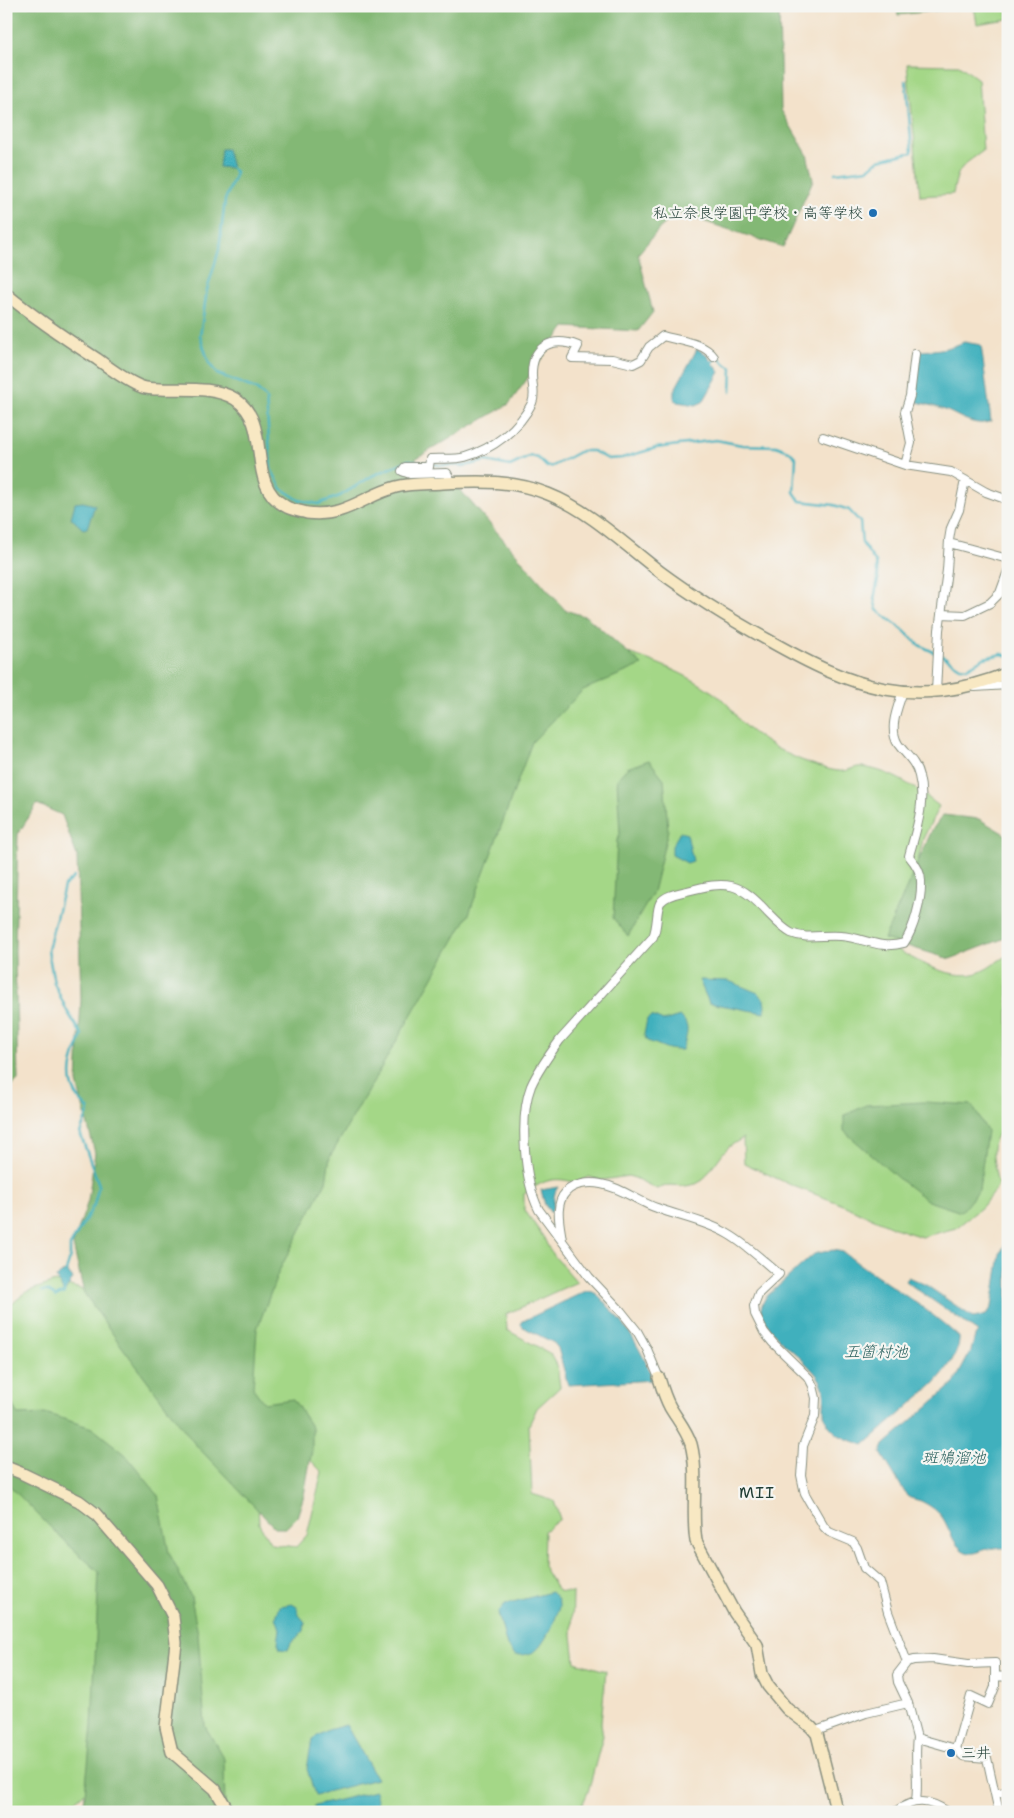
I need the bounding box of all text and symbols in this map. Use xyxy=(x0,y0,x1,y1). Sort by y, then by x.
place label: 私立奈良学園中学校・高等学校 xyxy=(653,203,863,223)
marker: 私立奈良学園中学校・高等学校 xyxy=(867,207,879,219)
water label: 五箇村池 xyxy=(844,1341,909,1362)
water label: 斑鳩溜池 xyxy=(922,1447,987,1468)
district label: MII xyxy=(739,1482,775,1503)
place label: 三井 xyxy=(961,1743,991,1763)
marker: 三井 xyxy=(945,1747,957,1759)

